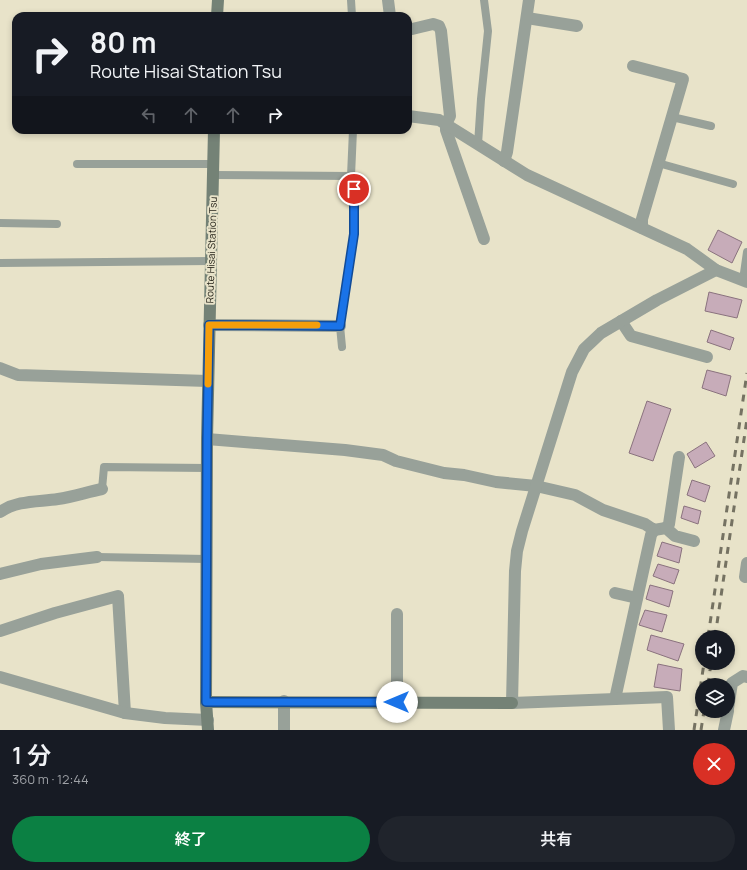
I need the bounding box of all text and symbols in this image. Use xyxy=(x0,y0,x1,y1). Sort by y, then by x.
text: 80 m xyxy=(90,23,156,61)
icon: right xyxy=(24,28,76,80)
text: Route Hisai Station Tsu xyxy=(90,59,282,83)
icon: left xyxy=(138,104,160,126)
icon: ahead xyxy=(180,104,202,126)
icon: ahead xyxy=(222,104,244,126)
icon: right xyxy=(264,104,286,126)
pin xyxy=(337,172,371,206)
icon: arrive xyxy=(343,178,365,200)
street label: Route Hisai Station Tsu xyxy=(202,196,220,304)
map controls xyxy=(695,630,735,718)
button: sound xyxy=(695,630,735,670)
button: layers xyxy=(695,678,735,718)
position arrow xyxy=(376,681,418,723)
text: 1 分 xyxy=(12,738,51,771)
button: close xyxy=(693,743,735,785)
text: 360 m · 12:44 xyxy=(12,770,89,788)
button: 終了 xyxy=(12,816,370,862)
button: 共有 xyxy=(378,816,735,862)

